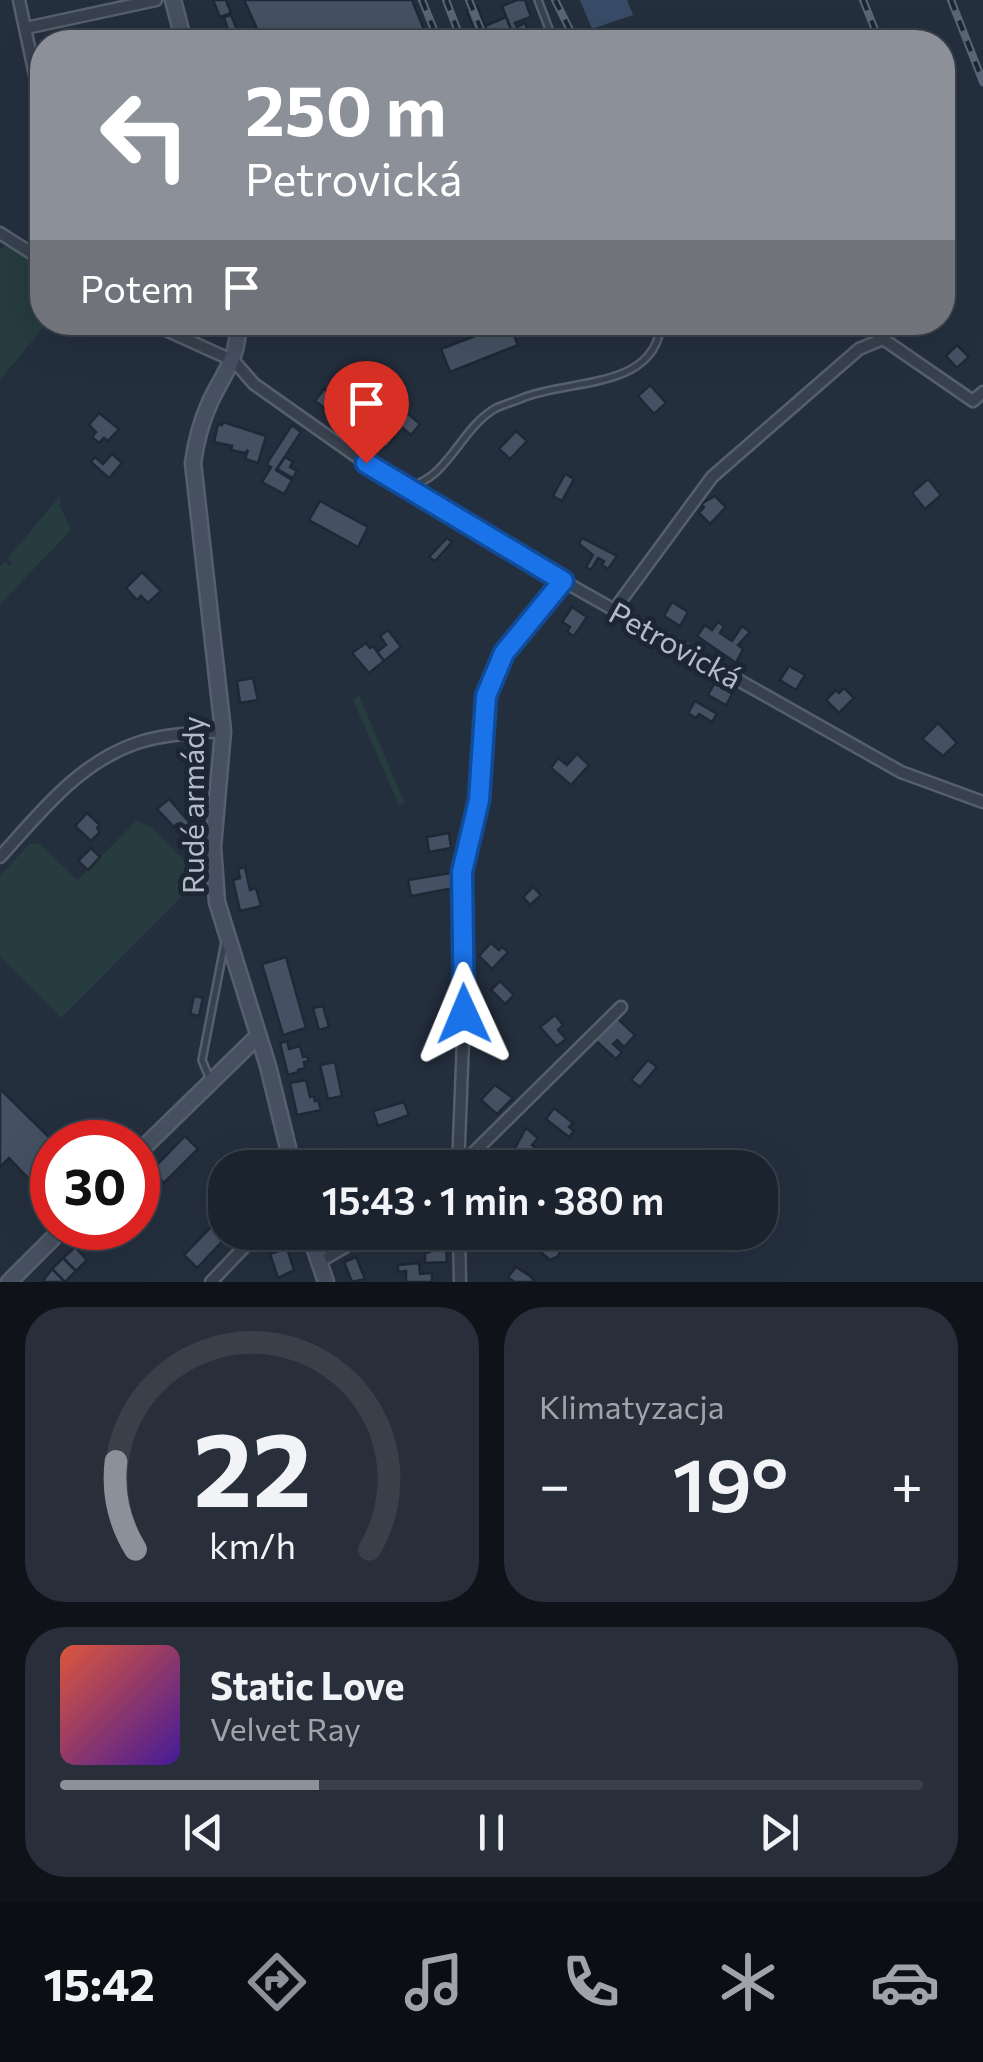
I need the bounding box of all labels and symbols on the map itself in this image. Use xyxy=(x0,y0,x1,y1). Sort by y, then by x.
pin xyxy=(324,361,409,464)
street label: Petrovická xyxy=(604,593,748,695)
street label: Rudé armády xyxy=(173,716,210,894)
position arrow xyxy=(412,962,516,1066)
speed limit sign: 30 xyxy=(30,1120,160,1250)

